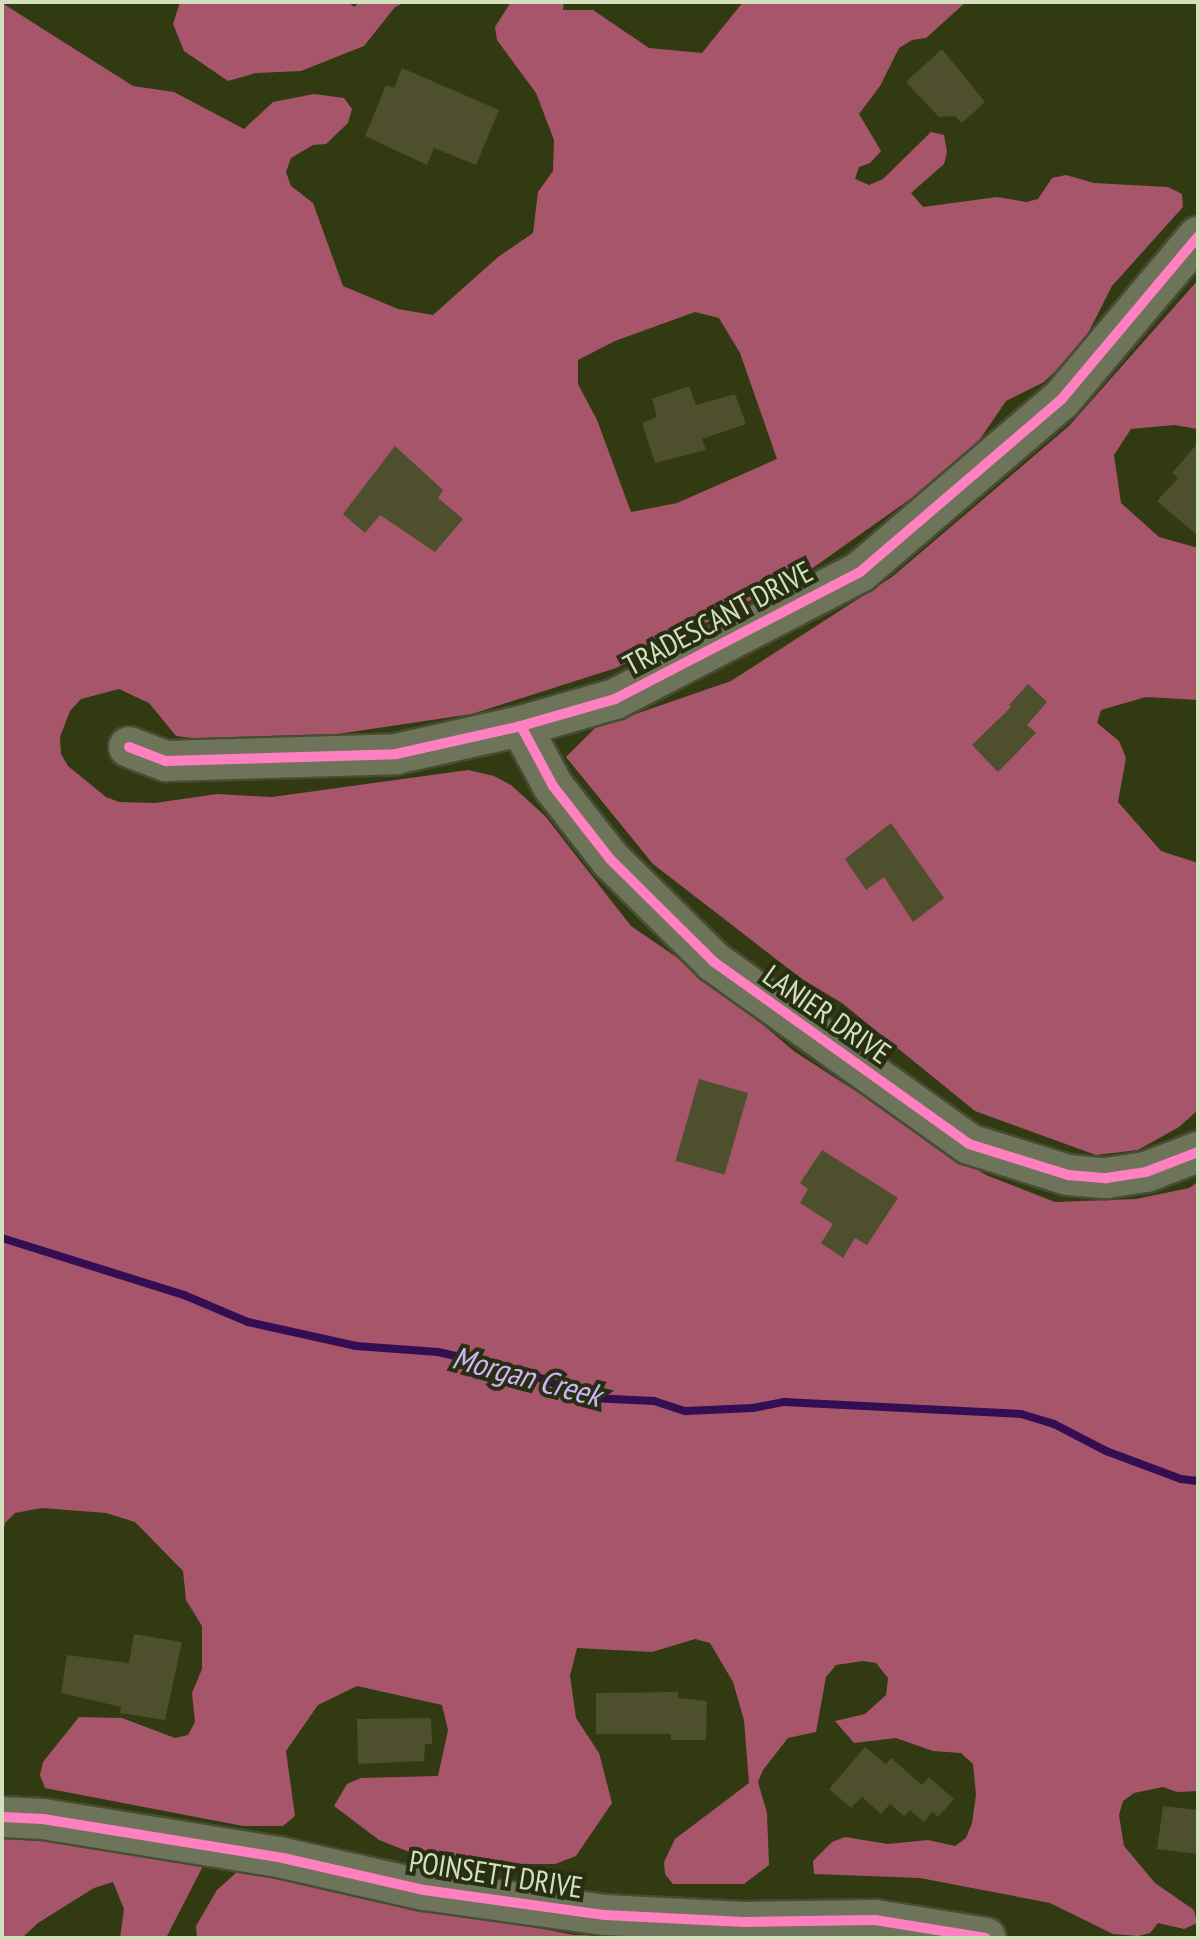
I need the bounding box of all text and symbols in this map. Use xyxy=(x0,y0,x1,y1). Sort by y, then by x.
street label: TRADESCANT DRIVE xyxy=(617,553,819,683)
street label: LANIER DRIVE xyxy=(756,957,898,1071)
water label: Morgan Creek xyxy=(449,1338,605,1414)
street label: POINSETT DRIVE xyxy=(406,1842,586,1906)

